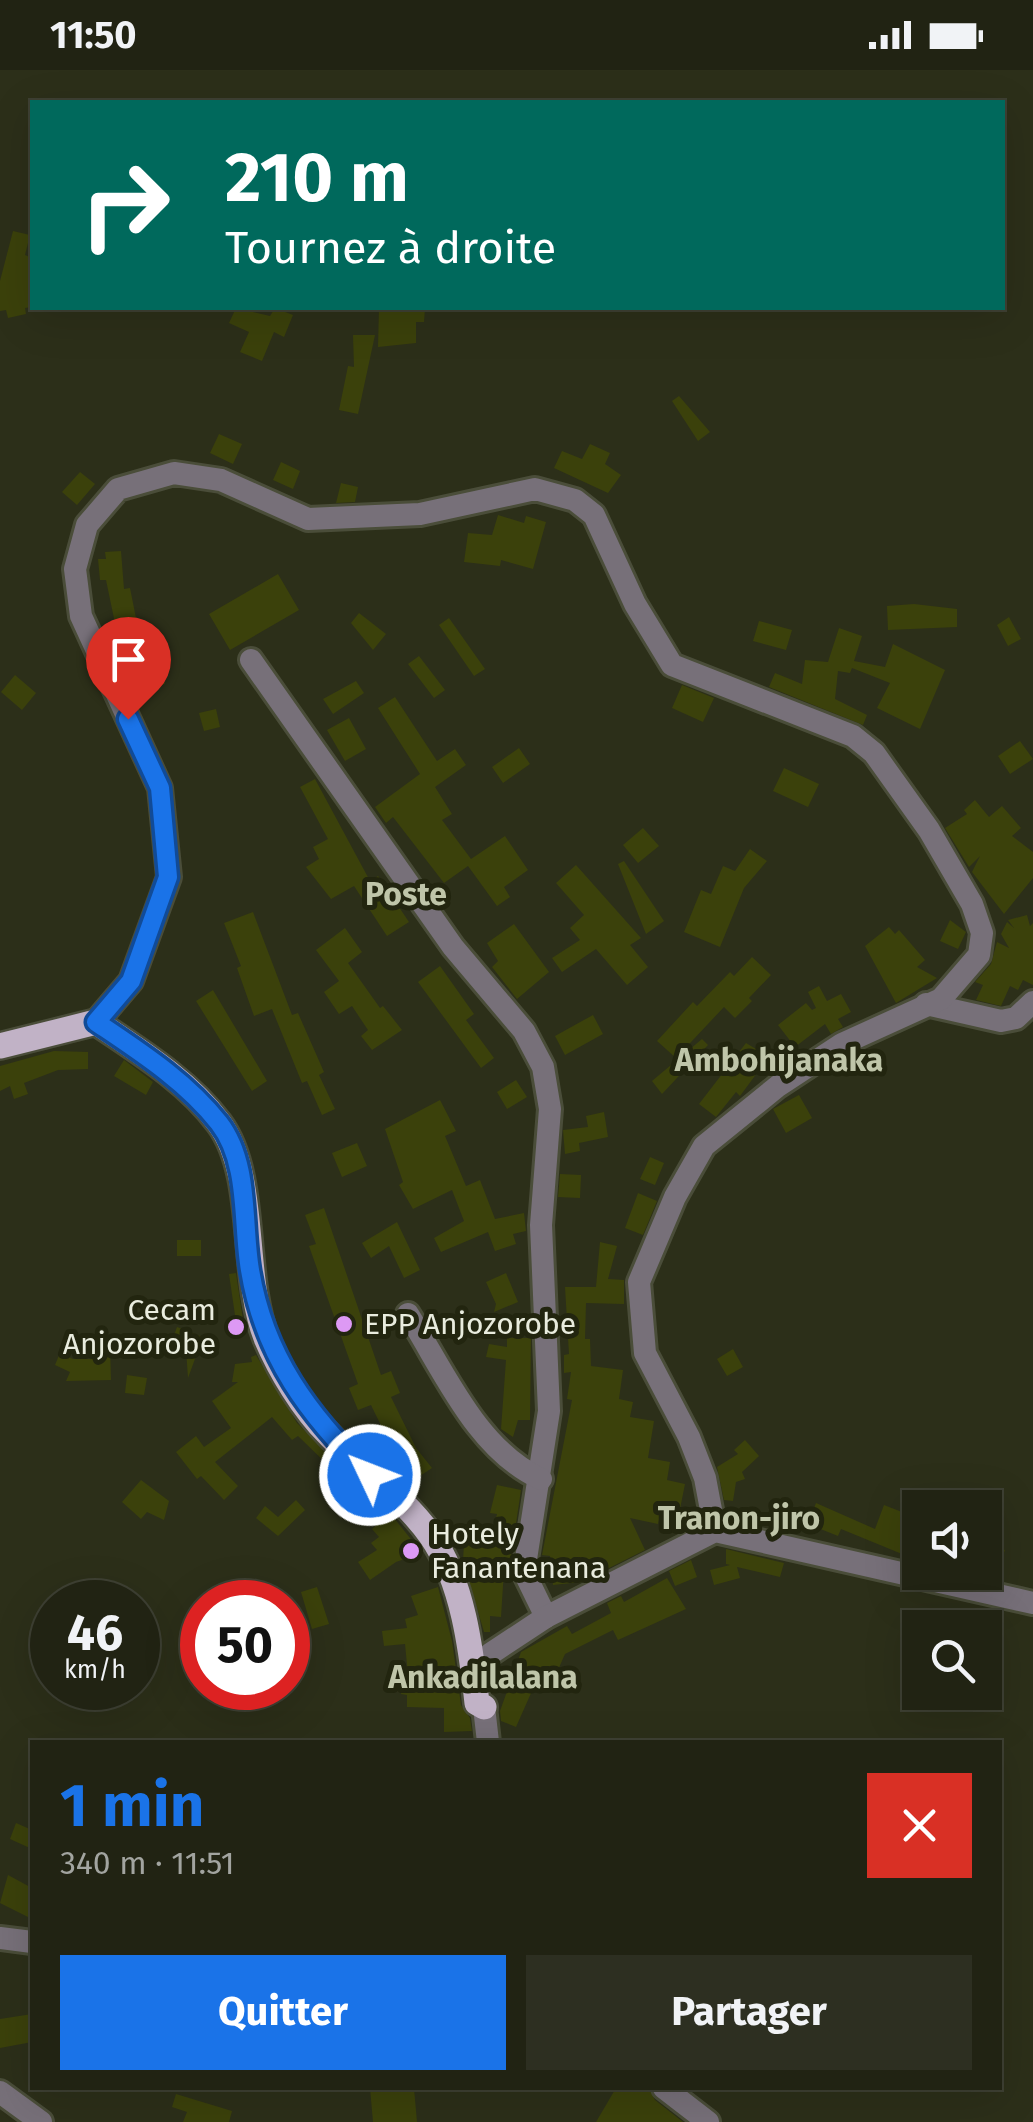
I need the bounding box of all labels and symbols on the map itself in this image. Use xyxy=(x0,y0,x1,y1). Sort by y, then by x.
pin xyxy=(86,617,171,720)
district label: Poste xyxy=(365,875,447,913)
district label: Ambohijanaka xyxy=(674,1041,883,1079)
place label: Cecam Anjozorobe xyxy=(63,1292,216,1362)
place label: EPP Anjozorobe xyxy=(364,1306,576,1342)
marker: EPP Anjozorobe xyxy=(333,1313,355,1335)
marker: Cecam Anjozorobe xyxy=(225,1316,247,1338)
position arrow xyxy=(318,1423,422,1527)
district label: Tranon-jiro xyxy=(658,1499,820,1537)
place label: Hotely Fanantenana xyxy=(431,1516,606,1586)
marker: Hotely Fanantenana xyxy=(400,1540,422,1562)
speed limit sign: 50 xyxy=(180,1580,310,1710)
district label: Ankadilalana xyxy=(387,1658,578,1696)

